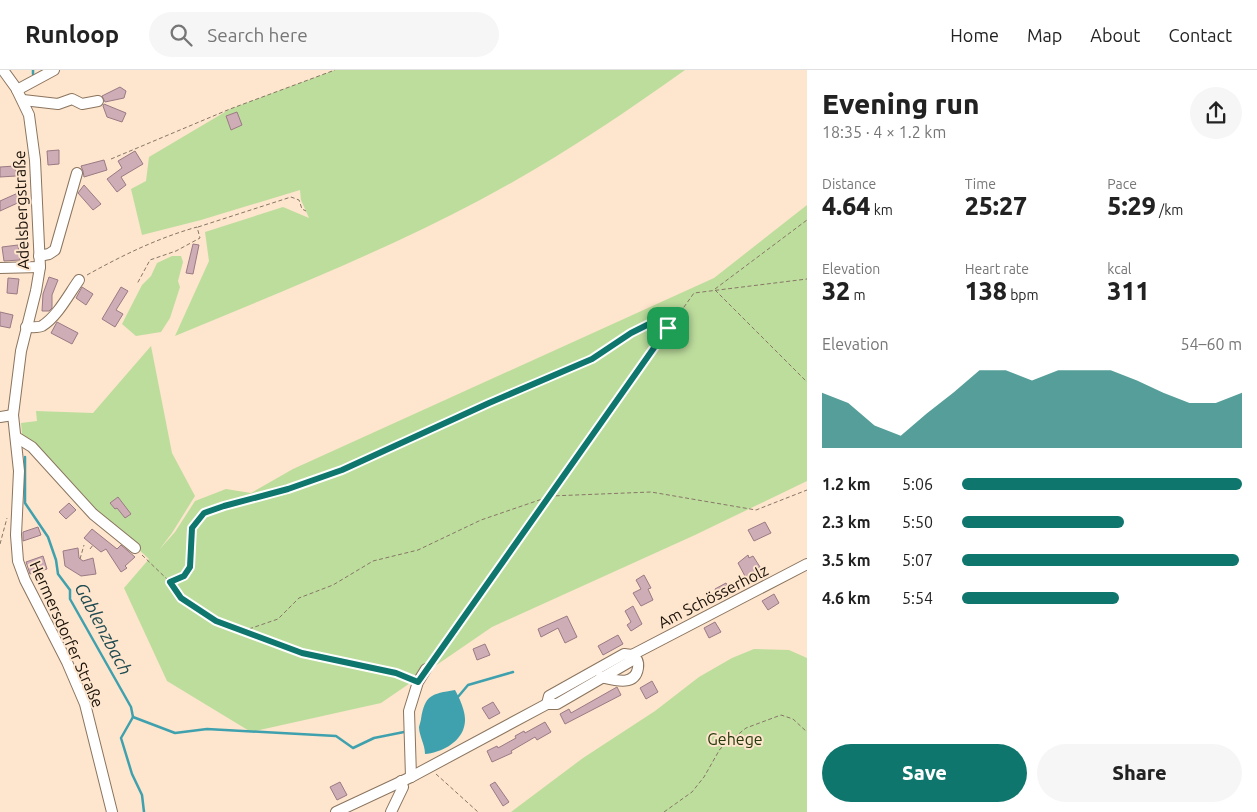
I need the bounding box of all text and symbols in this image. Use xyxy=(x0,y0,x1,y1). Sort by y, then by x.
search box xyxy=(149,12,499,57)
text: Runloop xyxy=(25,21,119,48)
icon: search xyxy=(167,21,195,49)
text: Search here xyxy=(207,24,308,46)
text: Home xyxy=(950,25,999,45)
text: Map xyxy=(1027,25,1062,45)
text: About xyxy=(1090,25,1140,45)
text: Contact xyxy=(1168,25,1232,45)
button: share xyxy=(1190,87,1242,139)
text: Evening run xyxy=(822,88,980,119)
text: 18:35 · 4 × 1.2 km xyxy=(822,123,946,141)
street label: Adelsbergstraße xyxy=(10,150,32,270)
text: Distance xyxy=(822,176,876,192)
text: Time xyxy=(965,176,996,192)
text: Pace xyxy=(1107,176,1137,192)
text: 4.64 xyxy=(822,192,870,220)
text: 25:27 xyxy=(965,192,1027,220)
text: 5:29 xyxy=(1107,192,1156,220)
text: km xyxy=(870,202,893,218)
text: /km xyxy=(1156,202,1183,218)
text: Elevation xyxy=(822,261,880,277)
text: Heart rate xyxy=(965,261,1029,277)
text: kcal xyxy=(1107,261,1132,277)
text: 32 xyxy=(822,277,850,305)
text: 138 xyxy=(965,277,1007,305)
text: 311 xyxy=(1107,277,1150,305)
text: m xyxy=(850,287,866,303)
text: bpm xyxy=(1007,287,1039,303)
pin xyxy=(647,307,689,349)
icon: arrive xyxy=(654,314,682,342)
text: Elevation xyxy=(822,335,889,353)
text: 54–60 m xyxy=(1180,335,1242,353)
text: 1.2 km xyxy=(822,475,871,493)
text: 5:06 xyxy=(902,475,933,493)
text: 2.3 km xyxy=(822,513,871,531)
text: 5:50 xyxy=(902,513,933,531)
text: 3.5 km xyxy=(822,551,871,569)
text: 5:07 xyxy=(902,551,933,569)
street label: Hermersdorfer Straße xyxy=(27,558,107,710)
street label: Am Schösserholz xyxy=(655,561,771,631)
water label: Gablenzbach xyxy=(71,579,137,678)
text: 4.6 km xyxy=(822,589,871,607)
text: 5:54 xyxy=(902,589,933,607)
park label: Gehege xyxy=(707,730,763,748)
button: Save xyxy=(822,744,1027,802)
button: Share xyxy=(1037,744,1242,802)

